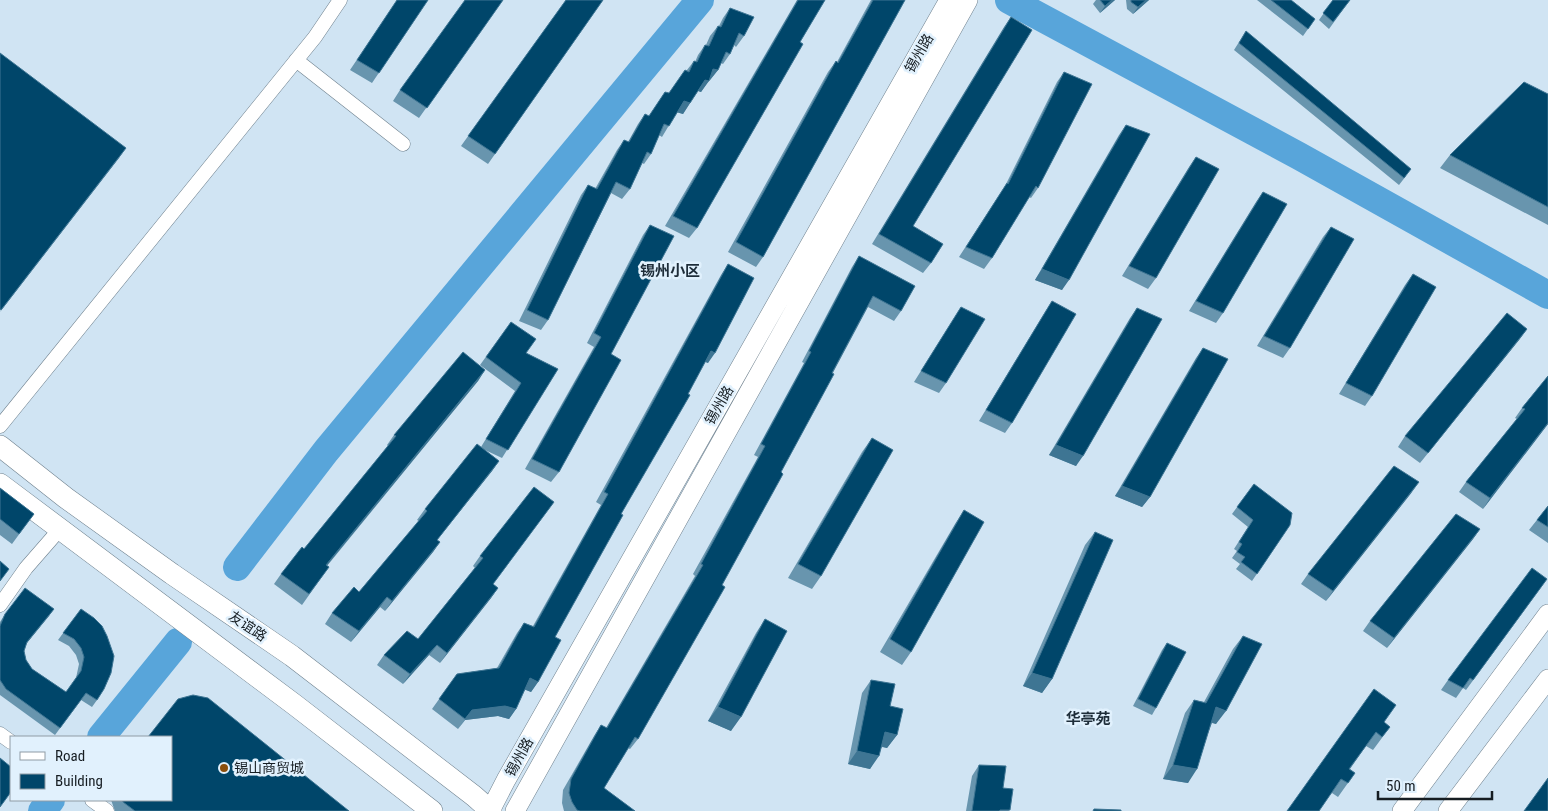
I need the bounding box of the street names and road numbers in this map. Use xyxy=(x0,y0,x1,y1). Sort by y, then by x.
street label: 锡州路 xyxy=(902,31,936,75)
street label: 锡州路 xyxy=(702,383,736,427)
street label: 友谊路 xyxy=(226,608,270,644)
street label: 锡州路 xyxy=(502,735,536,779)

